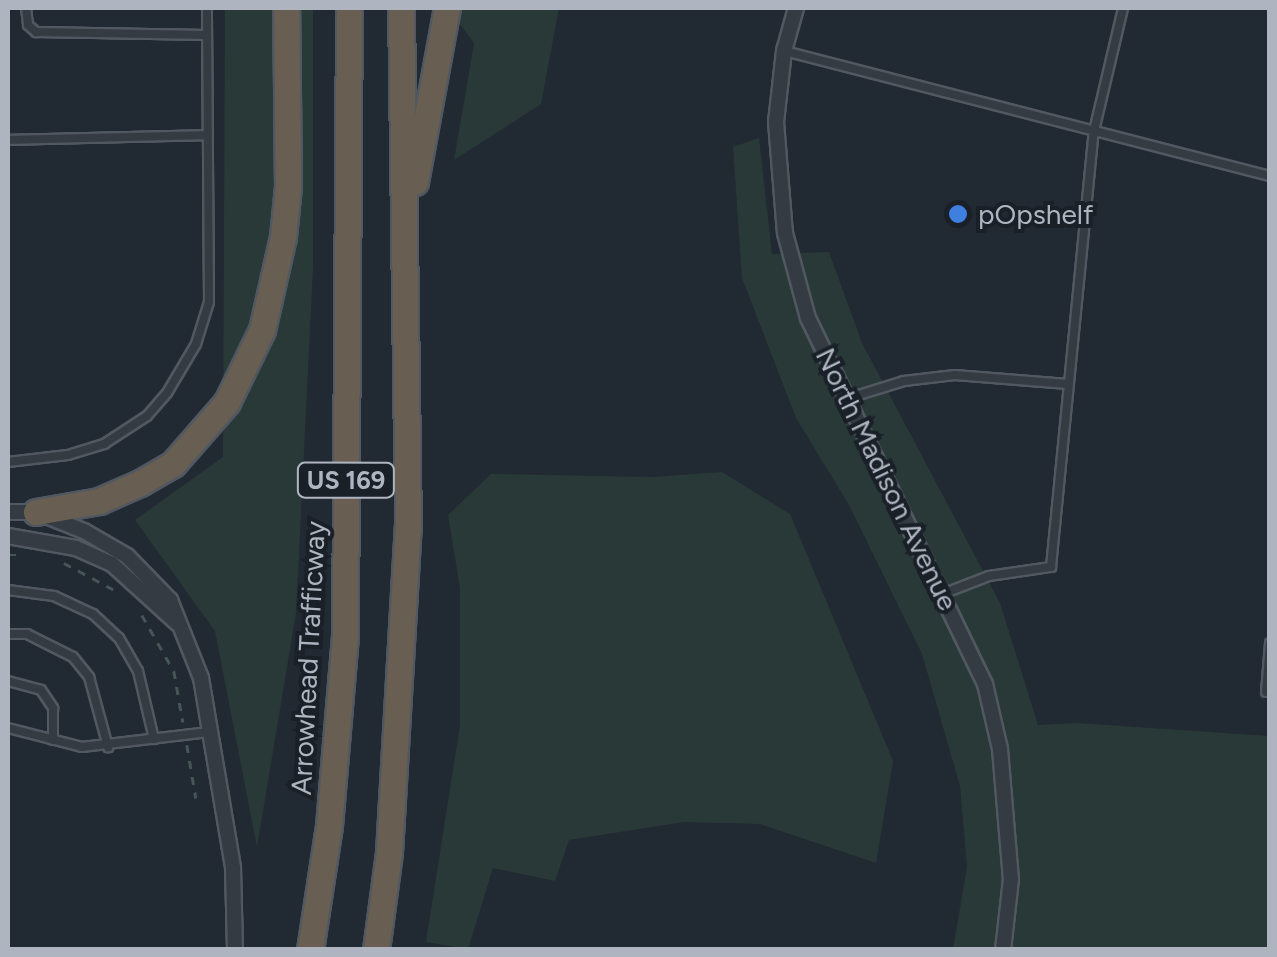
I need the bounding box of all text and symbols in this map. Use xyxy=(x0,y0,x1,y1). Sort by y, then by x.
place label: pOpshelf xyxy=(978,197,1093,231)
marker: pOpshelf xyxy=(947,203,969,225)
street label: North Madison Avenue xyxy=(809,342,965,616)
road number: US 169 xyxy=(296,460,396,500)
street label: Arrowhead Trafficway xyxy=(284,520,332,796)

